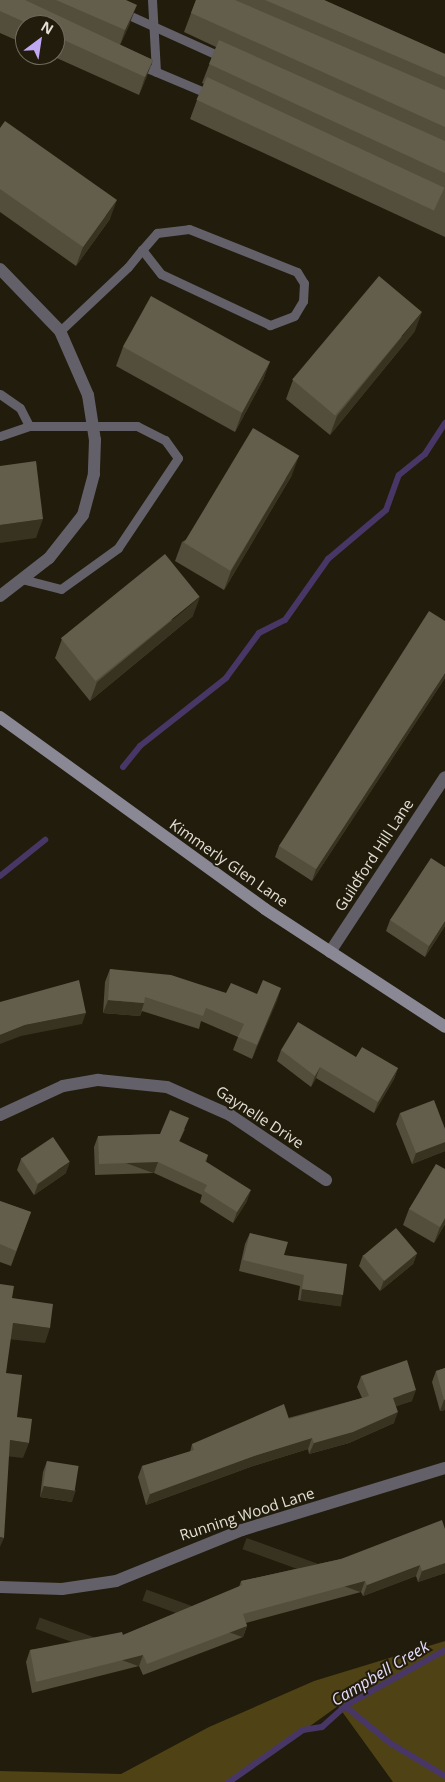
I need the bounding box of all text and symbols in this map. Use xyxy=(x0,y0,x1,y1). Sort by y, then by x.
north arrow xyxy=(15,15,65,65)
text: N xyxy=(38,16,57,39)
street label: Guildford Hill Lane xyxy=(331,795,417,915)
street label: Kimmerly Glen Lane xyxy=(166,815,292,911)
street label: Gaynelle Drive xyxy=(213,1082,307,1152)
street label: Running Wood Lane xyxy=(177,1484,317,1544)
water label: Campbell Creek xyxy=(328,1636,432,1710)

